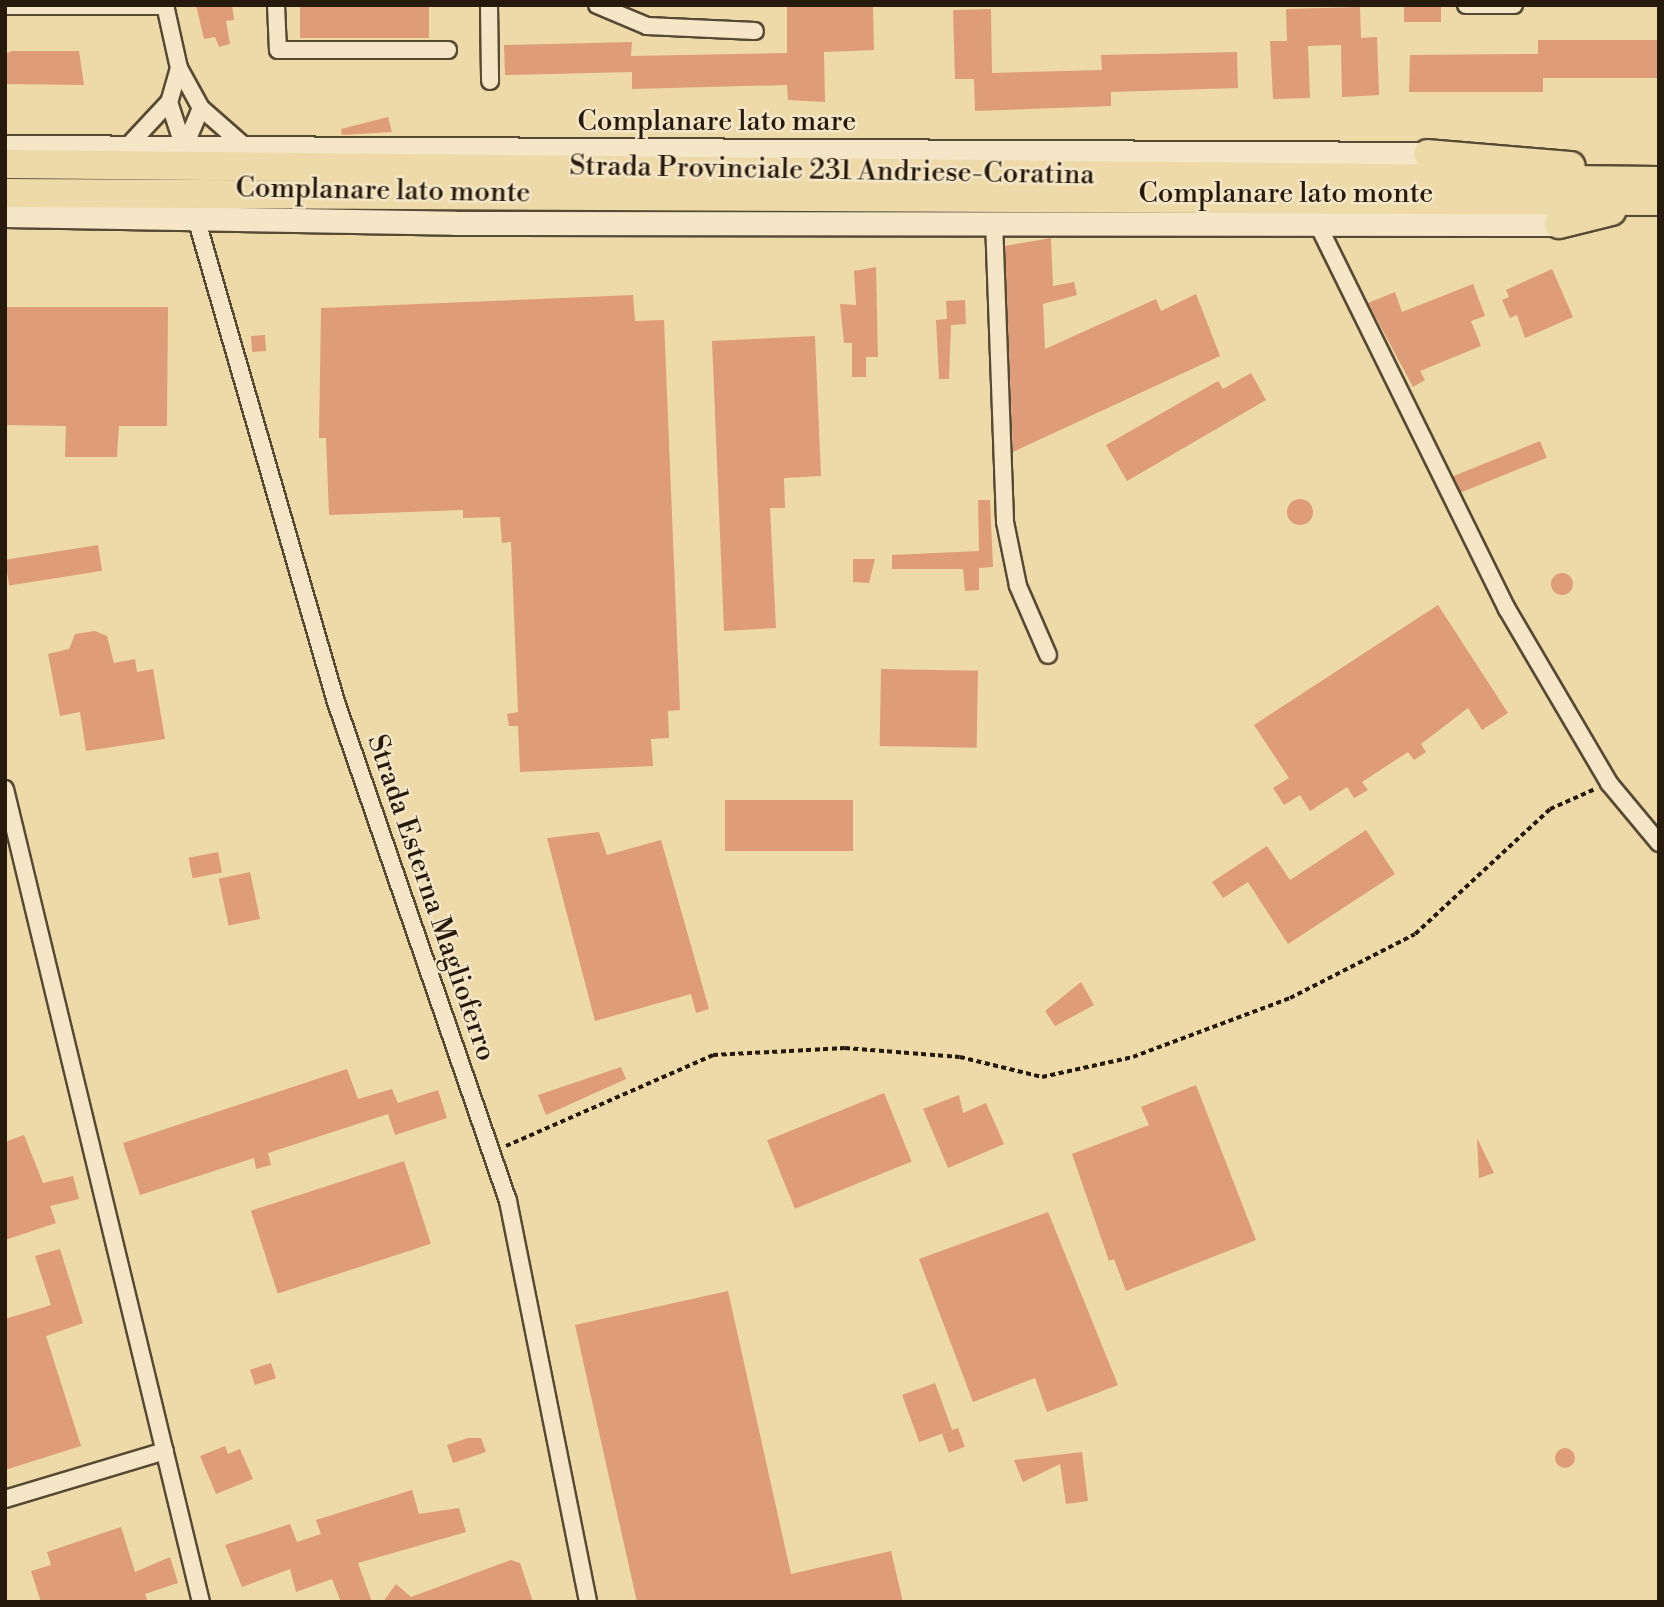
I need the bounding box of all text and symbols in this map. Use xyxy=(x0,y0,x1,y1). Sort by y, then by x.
street label: Complanare lato mare xyxy=(578,105,856,139)
street label: Strada Provinciale 231 Andriese-Coratina xyxy=(569,150,1095,192)
street label: Complanare lato monte xyxy=(235,172,531,210)
street label: Complanare lato monte xyxy=(1139,177,1433,211)
street label: Strada Esterna Maglioferro xyxy=(359,730,503,1066)

